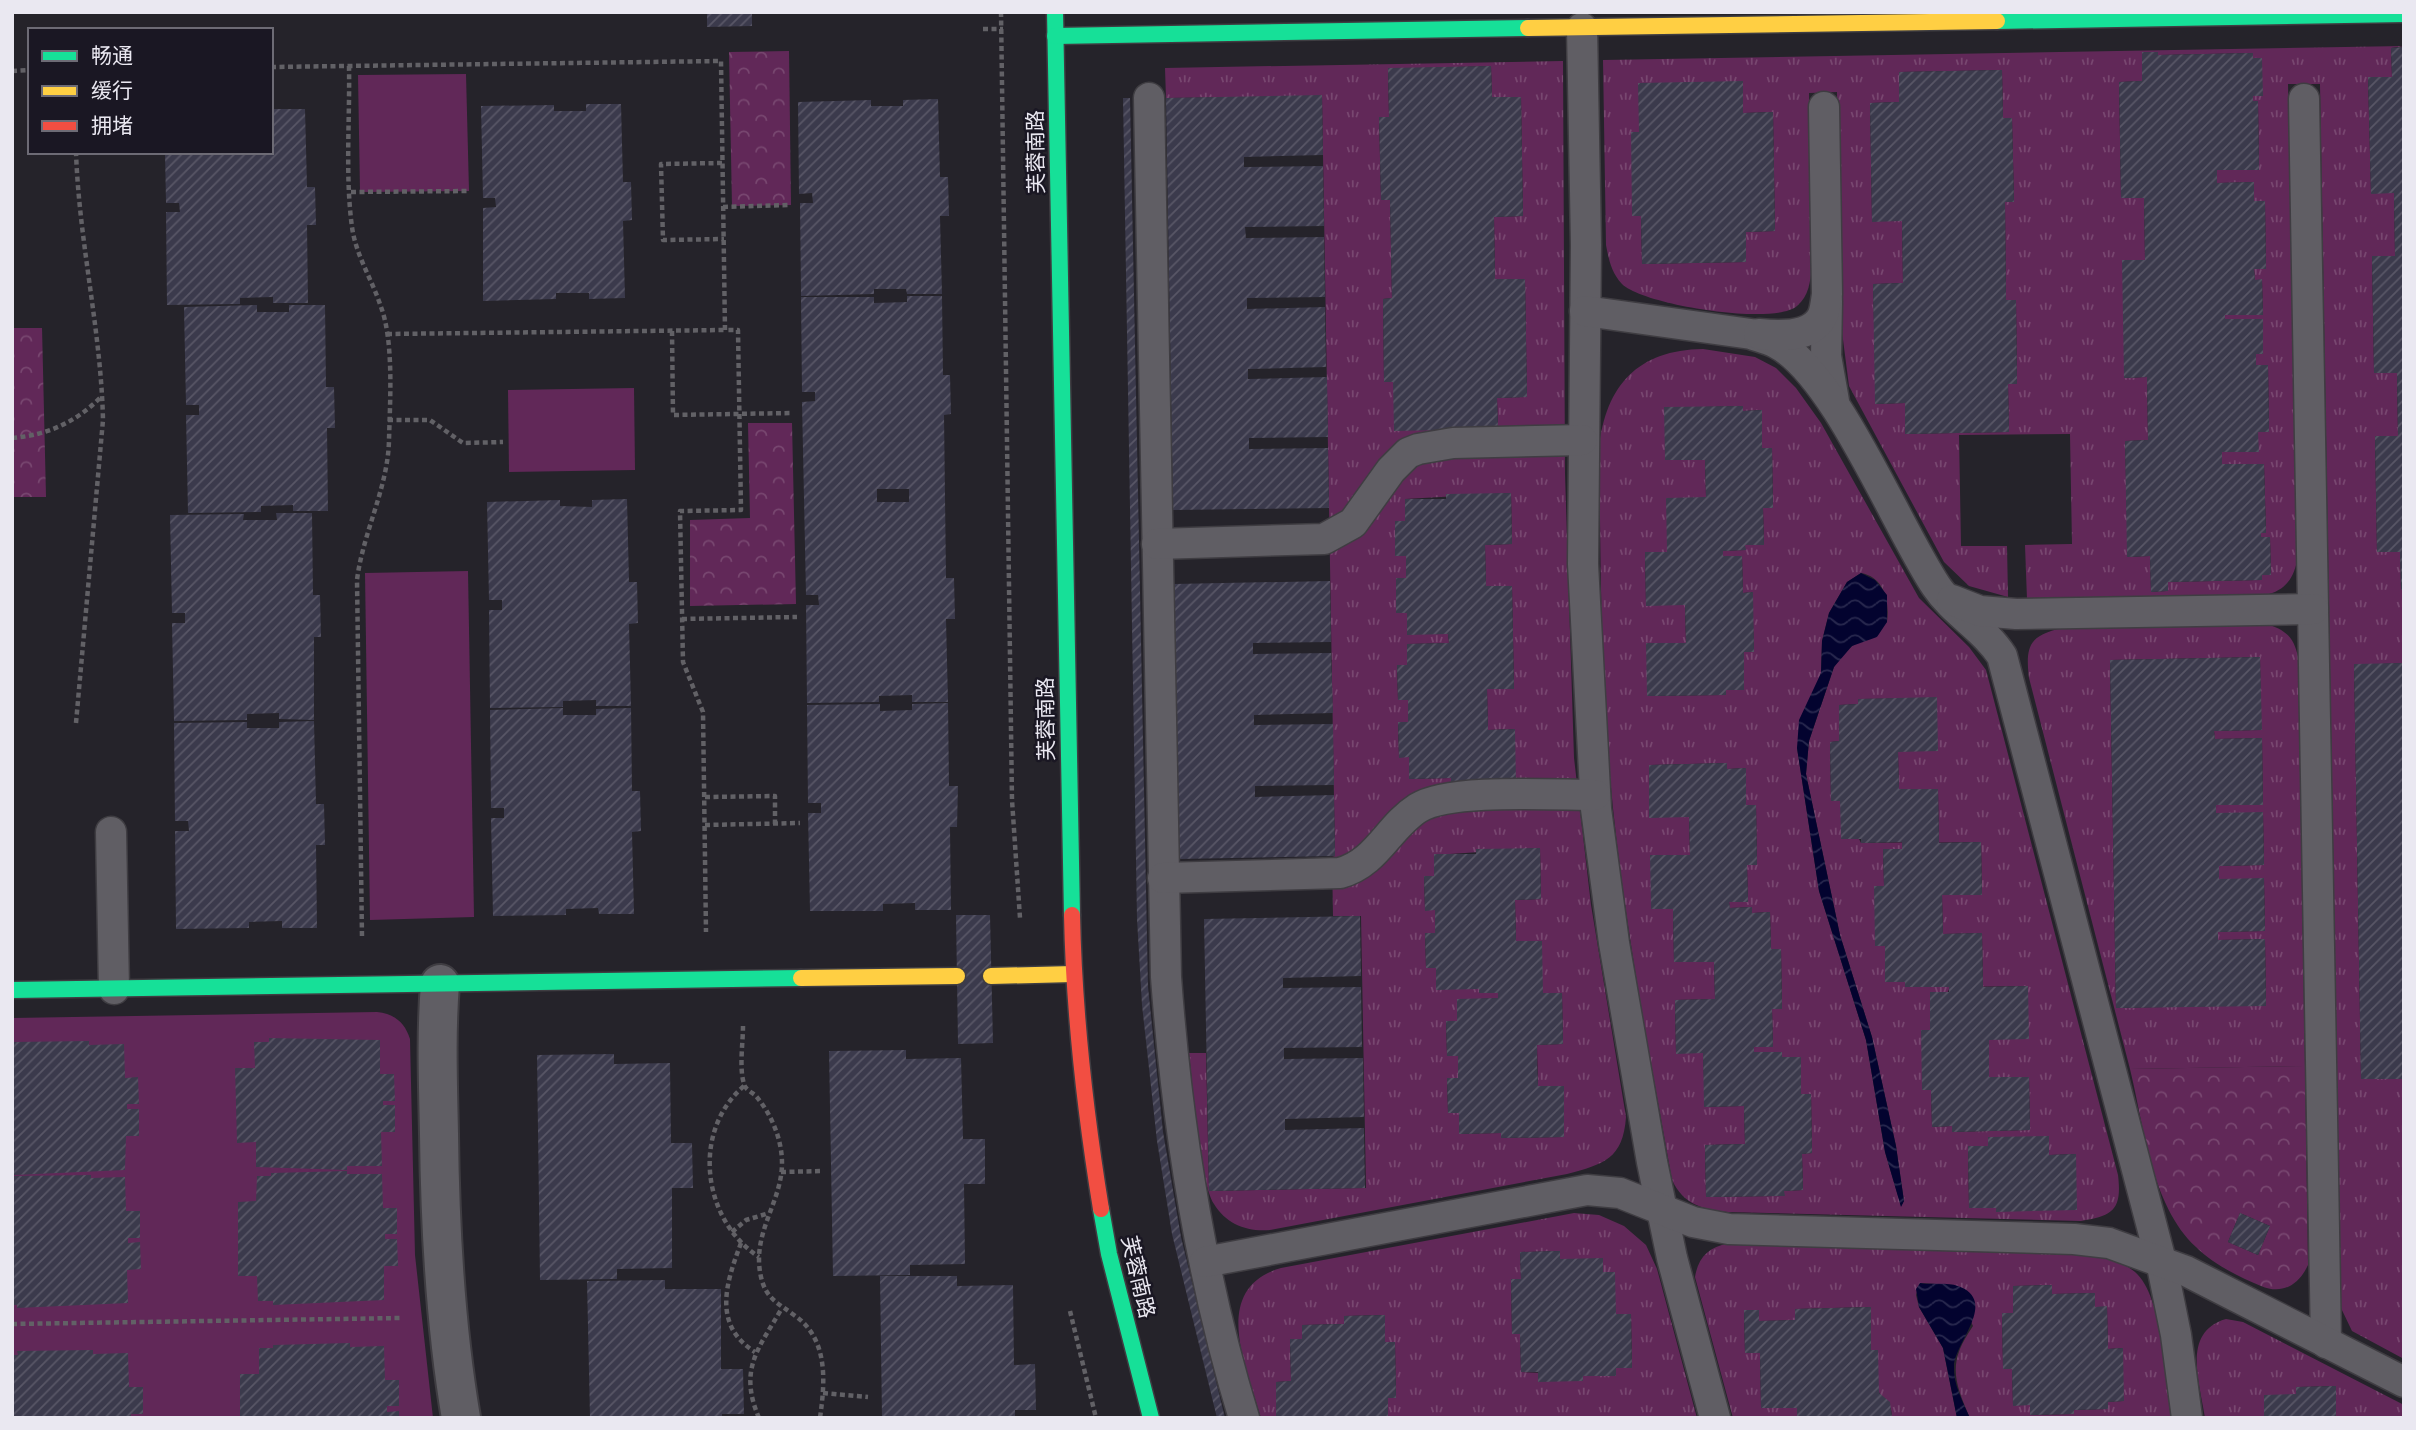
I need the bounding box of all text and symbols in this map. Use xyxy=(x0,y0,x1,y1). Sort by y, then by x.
legend xyxy=(28,28,273,154)
text: 畅通 xyxy=(91,43,133,69)
text: 缓行 xyxy=(91,78,133,104)
street label: 芙蓉南路 xyxy=(1022,110,1050,194)
text: 拥堵 xyxy=(91,113,133,139)
street label: 芙蓉南路 xyxy=(1032,677,1060,761)
street label: 芙蓉南路 xyxy=(1116,1233,1160,1321)

